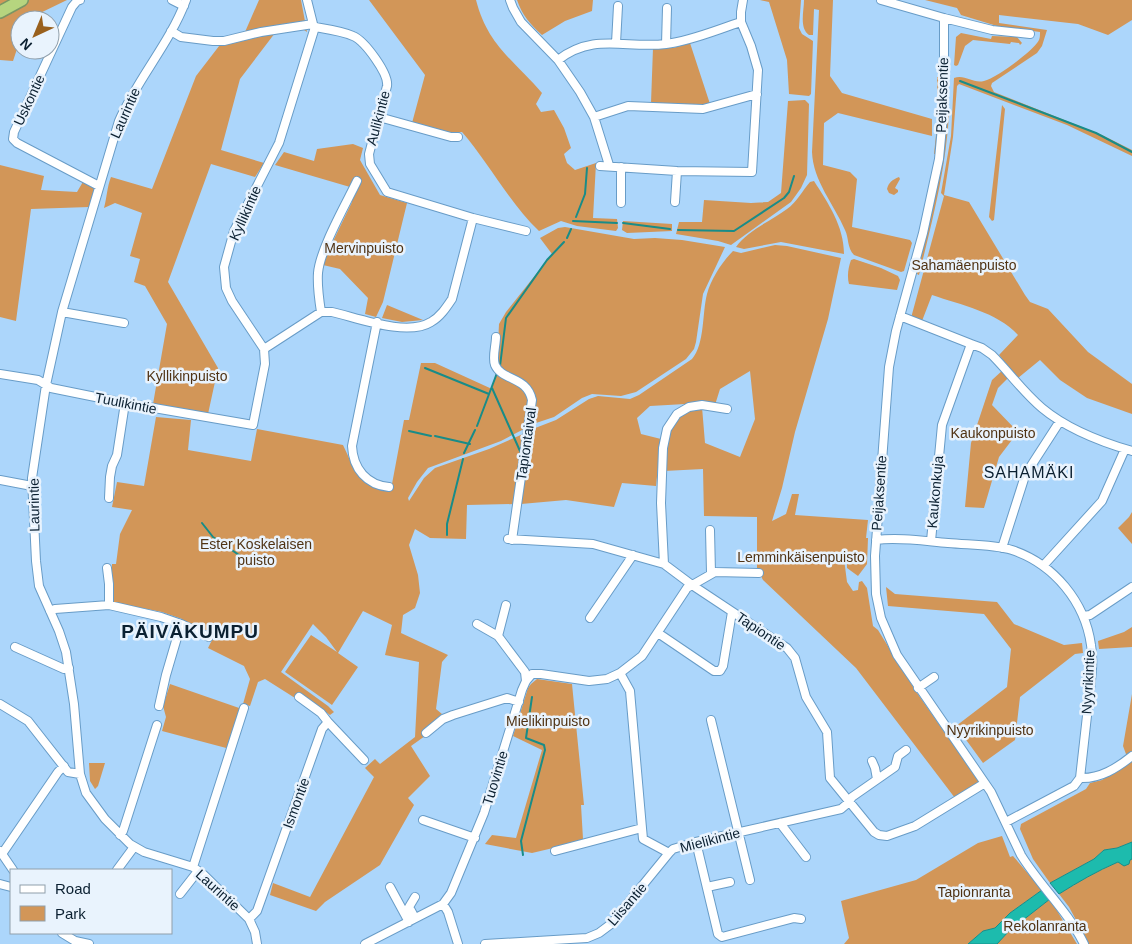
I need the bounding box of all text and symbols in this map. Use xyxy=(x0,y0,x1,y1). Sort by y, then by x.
north arrow xyxy=(10,10,60,60)
text: N xyxy=(17,35,35,54)
street label: Peijaksentie xyxy=(933,57,951,133)
street label: Uskontie xyxy=(10,72,48,128)
street label: Laurintie xyxy=(107,85,143,141)
street label: Aulikintie xyxy=(363,89,393,147)
street label: Kyllikintie xyxy=(226,183,264,243)
park label: Mervinpuisto xyxy=(324,240,404,256)
park label: Sahamäenpuisto xyxy=(911,257,1017,273)
park label: Kyllikinpuisto xyxy=(147,368,228,384)
street label: Tuulikintie xyxy=(94,389,158,417)
street label: Tapiontaival xyxy=(513,406,539,482)
park label: Kaukonpuisto xyxy=(951,425,1036,441)
street label: Peijaksentie xyxy=(868,455,890,531)
street label: Kaukonkuja xyxy=(924,455,946,529)
district label: SAHAMÄKI xyxy=(984,464,1074,481)
street label: Laurintie xyxy=(26,478,42,532)
park label: Ester Koskelaisen puisto xyxy=(200,536,312,568)
park label: Lemminkäisenpuisto xyxy=(737,549,865,565)
street label: Tapiontie xyxy=(733,609,789,653)
district label: PÄIVÄKUMPU xyxy=(121,621,259,642)
street label: Nyyrikintie xyxy=(1078,649,1098,715)
park label: Mielikinpuisto xyxy=(506,713,590,729)
park label: Nyyrikinpuisto xyxy=(946,722,1034,738)
street label: Tuovintie xyxy=(479,749,511,807)
street label: Ismontie xyxy=(279,775,313,831)
street label: Mielikintie xyxy=(678,824,742,856)
street label: Laurintie xyxy=(193,866,243,914)
legend xyxy=(10,869,172,934)
street label: Liisantie xyxy=(604,879,650,929)
text: Road xyxy=(55,880,91,897)
park label: Tapionranta xyxy=(937,884,1011,900)
text: Park xyxy=(55,905,86,922)
park label: Rekolanranta xyxy=(1003,918,1087,934)

